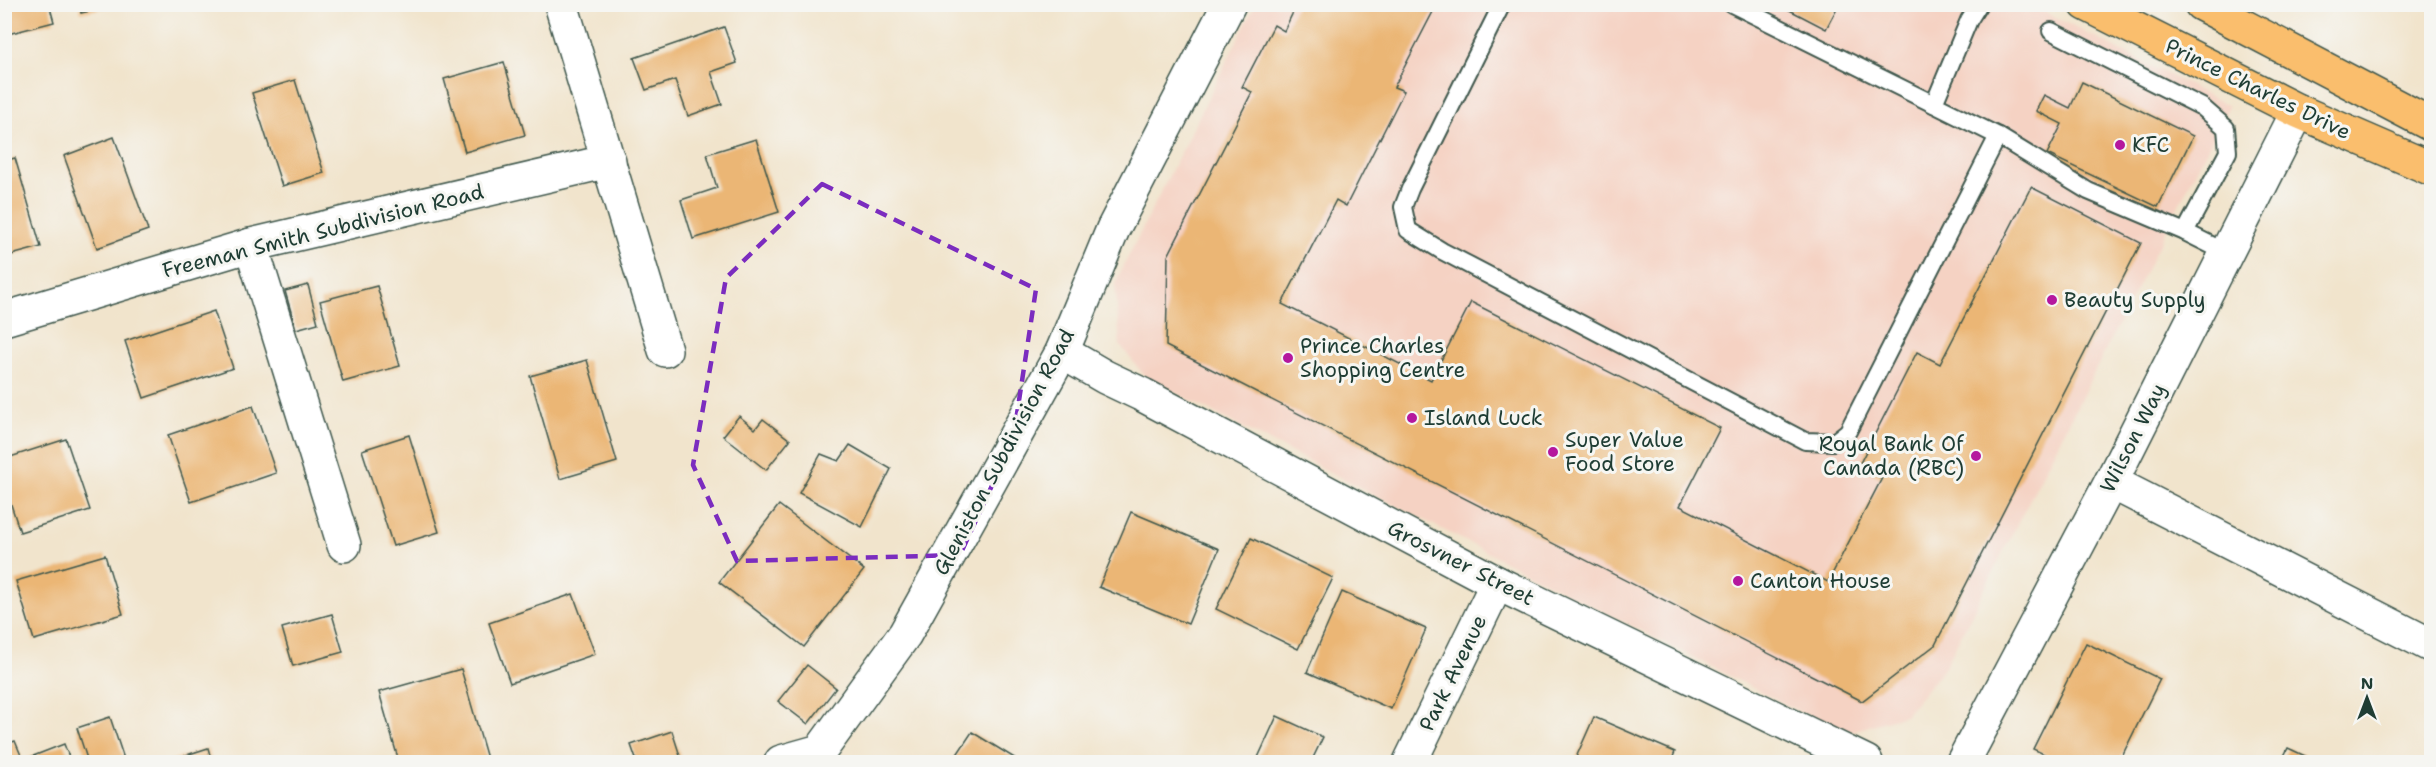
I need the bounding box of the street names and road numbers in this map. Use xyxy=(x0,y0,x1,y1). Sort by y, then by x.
street label: Prince Charles Drive xyxy=(2161,32,2355,146)
street label: Freeman Smith Subdivision Road xyxy=(159,177,487,285)
street label: Gleniston Subdivision Road xyxy=(927,324,1081,580)
street label: Wilson Way xyxy=(2093,379,2173,497)
street label: Grosvner Street xyxy=(1383,514,1539,612)
street label: Park Avenue xyxy=(1413,610,1493,736)

